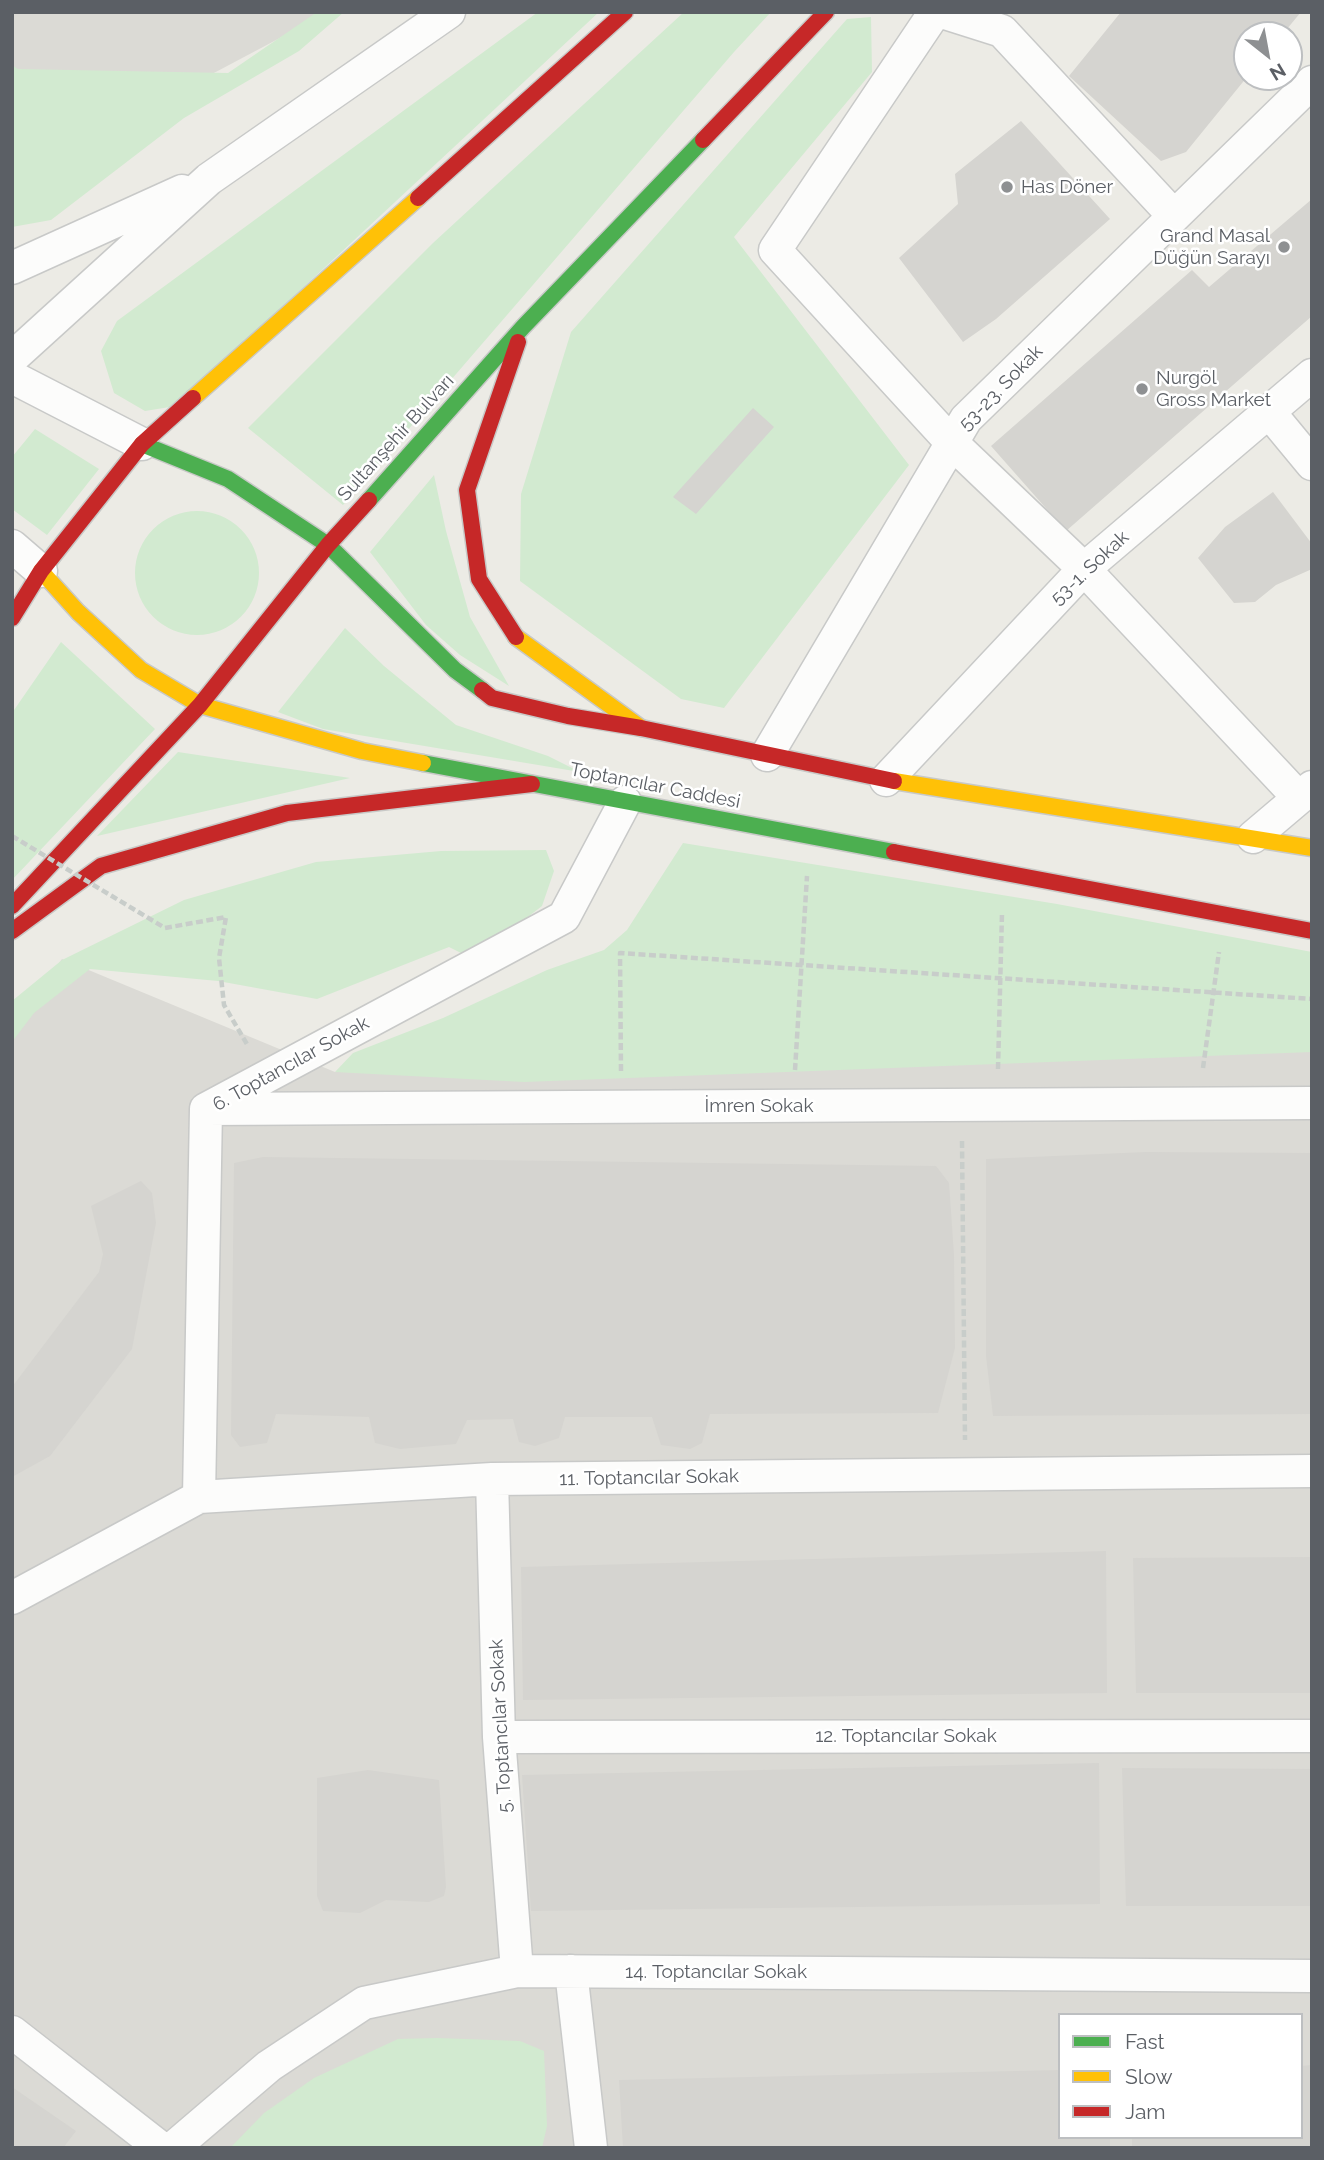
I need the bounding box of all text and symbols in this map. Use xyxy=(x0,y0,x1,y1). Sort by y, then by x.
north arrow xyxy=(1233,21,1303,91)
text: N xyxy=(1266,59,1290,85)
place label: Has Döner xyxy=(1021,176,1113,198)
marker: Has Döner xyxy=(999,179,1015,195)
place label: Grand Masal Düğün Sarayı xyxy=(1153,225,1270,269)
marker: Grand Masal Düğün Sarayı xyxy=(1276,239,1292,255)
street label: 53-23. Sokak xyxy=(955,340,1047,436)
place label: Nurgöl Gross Market xyxy=(1156,367,1271,411)
street label: Sultanşehir Bulvarı xyxy=(333,370,459,506)
marker: Nurgöl Gross Market xyxy=(1134,381,1150,397)
street label: 53-1. Sokak xyxy=(1046,526,1134,610)
street label: Toptancılar Caddesi xyxy=(568,758,742,814)
street label: 6. Toptancılar Sokak xyxy=(209,1012,373,1116)
street label: İmren Sokak xyxy=(705,1095,813,1117)
street label: 11. Toptancılar Sokak xyxy=(559,1465,739,1491)
street label: 5. Toptancılar Sokak xyxy=(485,1639,517,1813)
street label: 12. Toptancılar Sokak xyxy=(815,1725,997,1747)
street label: 14. Toptancılar Sokak xyxy=(625,1961,807,1983)
legend xyxy=(1058,2013,1303,2139)
text: Fast xyxy=(1125,2029,1165,2054)
text: Slow xyxy=(1125,2064,1173,2089)
text: Jam xyxy=(1125,2099,1166,2124)

